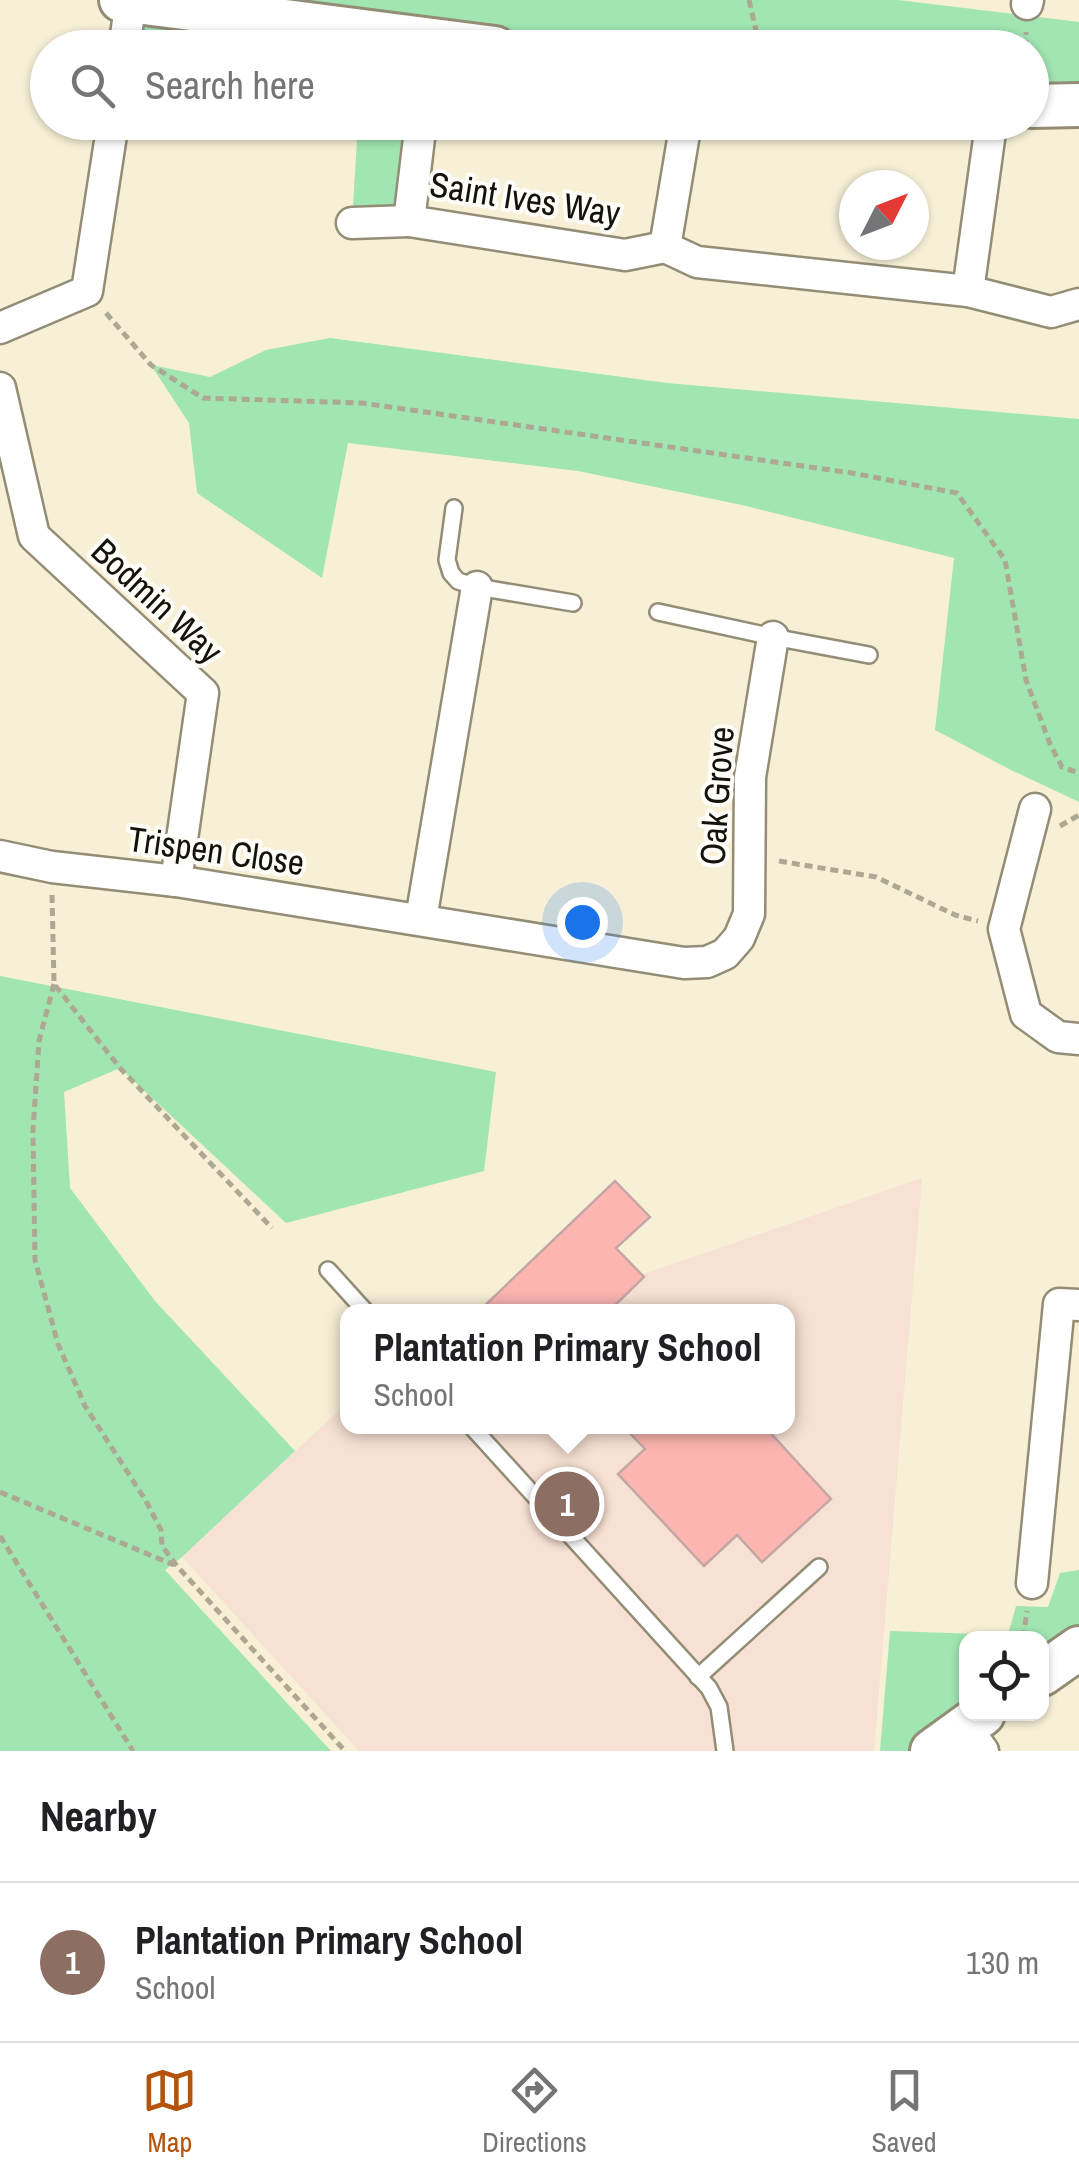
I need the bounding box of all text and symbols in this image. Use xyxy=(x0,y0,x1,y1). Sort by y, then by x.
search box xyxy=(30,30,1049,140)
icon: search xyxy=(65,58,120,113)
text: Search here xyxy=(145,60,315,111)
street label: Saint Ives Way xyxy=(427,160,624,237)
north arrow xyxy=(839,170,929,260)
street label: Bodmin Way xyxy=(82,528,234,674)
street label: Oak Grove xyxy=(688,725,745,867)
street label: Trispen Close xyxy=(125,815,307,886)
your location xyxy=(557,897,608,948)
popup xyxy=(340,1304,795,1434)
text: Plantation Primary School xyxy=(374,1322,761,1373)
text: School xyxy=(374,1373,454,1416)
pin: 1 xyxy=(534,1466,600,1542)
map controls xyxy=(959,1631,1049,1721)
button: locate xyxy=(959,1631,1049,1721)
text: Nearby xyxy=(40,1788,157,1844)
text: Plantation Primary School xyxy=(135,1915,523,1966)
text: 1 xyxy=(65,1941,80,1984)
text: 130 m xyxy=(966,1941,1039,1984)
text: School xyxy=(135,1966,215,2009)
tab: Map xyxy=(142,2063,197,2161)
tab: Directions xyxy=(482,2063,587,2161)
tab: Saved xyxy=(872,2063,937,2161)

